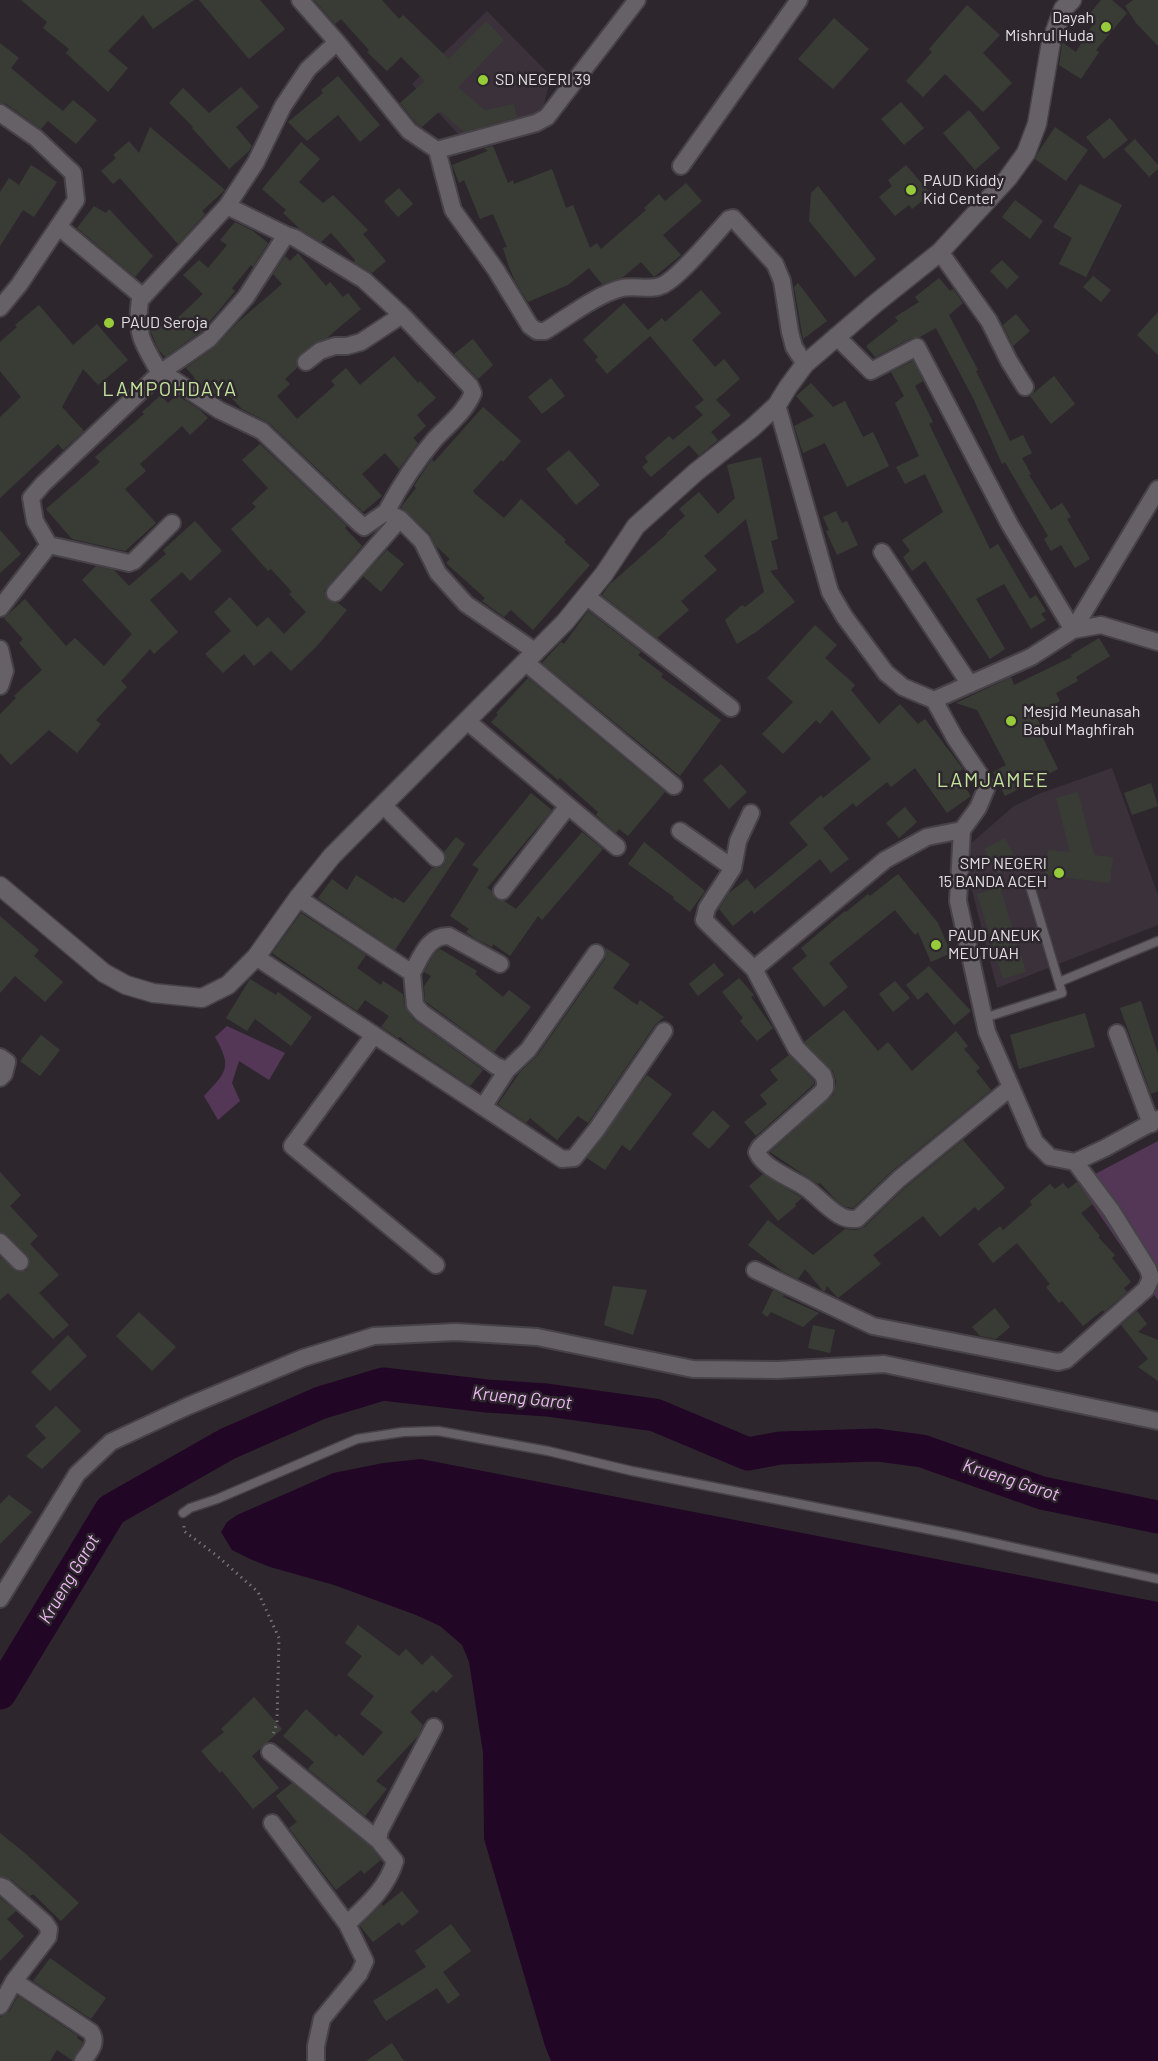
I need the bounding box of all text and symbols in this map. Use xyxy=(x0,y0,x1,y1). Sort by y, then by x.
place label: Dayah Mishrul Huda xyxy=(1005,8,1094,46)
marker: Dayah Mishrul Huda xyxy=(1099,20,1113,34)
place label: SD NEGERI 39 xyxy=(495,70,591,90)
marker: SD NEGERI 39 xyxy=(476,73,490,87)
place label: PAUD Kiddy Kid Center xyxy=(923,171,1004,209)
marker: PAUD Kiddy Kid Center xyxy=(904,183,918,197)
place label: PAUD Seroja xyxy=(121,313,208,333)
marker: PAUD Seroja xyxy=(102,316,116,330)
district label: LAMPOHDAYA xyxy=(102,377,238,401)
place label: Mesjid Meunasah Babul Maghfirah xyxy=(1023,702,1140,740)
marker: Mesjid Meunasah Babul Maghfirah xyxy=(1004,714,1018,728)
district label: LAMJAMEE xyxy=(937,768,1049,792)
place label: SMP NEGERI 15 BANDA ACEH xyxy=(938,854,1047,892)
marker: SMP NEGERI 15 BANDA ACEH xyxy=(1052,866,1066,880)
place label: PAUD ANEUK MEUTUAH xyxy=(948,926,1040,964)
marker: PAUD ANEUK MEUTUAH xyxy=(929,938,943,952)
water label: Krueng Garot xyxy=(471,1382,573,1414)
water label: Krueng Garot xyxy=(960,1454,1062,1506)
water label: Krueng Garot xyxy=(34,1531,104,1627)

